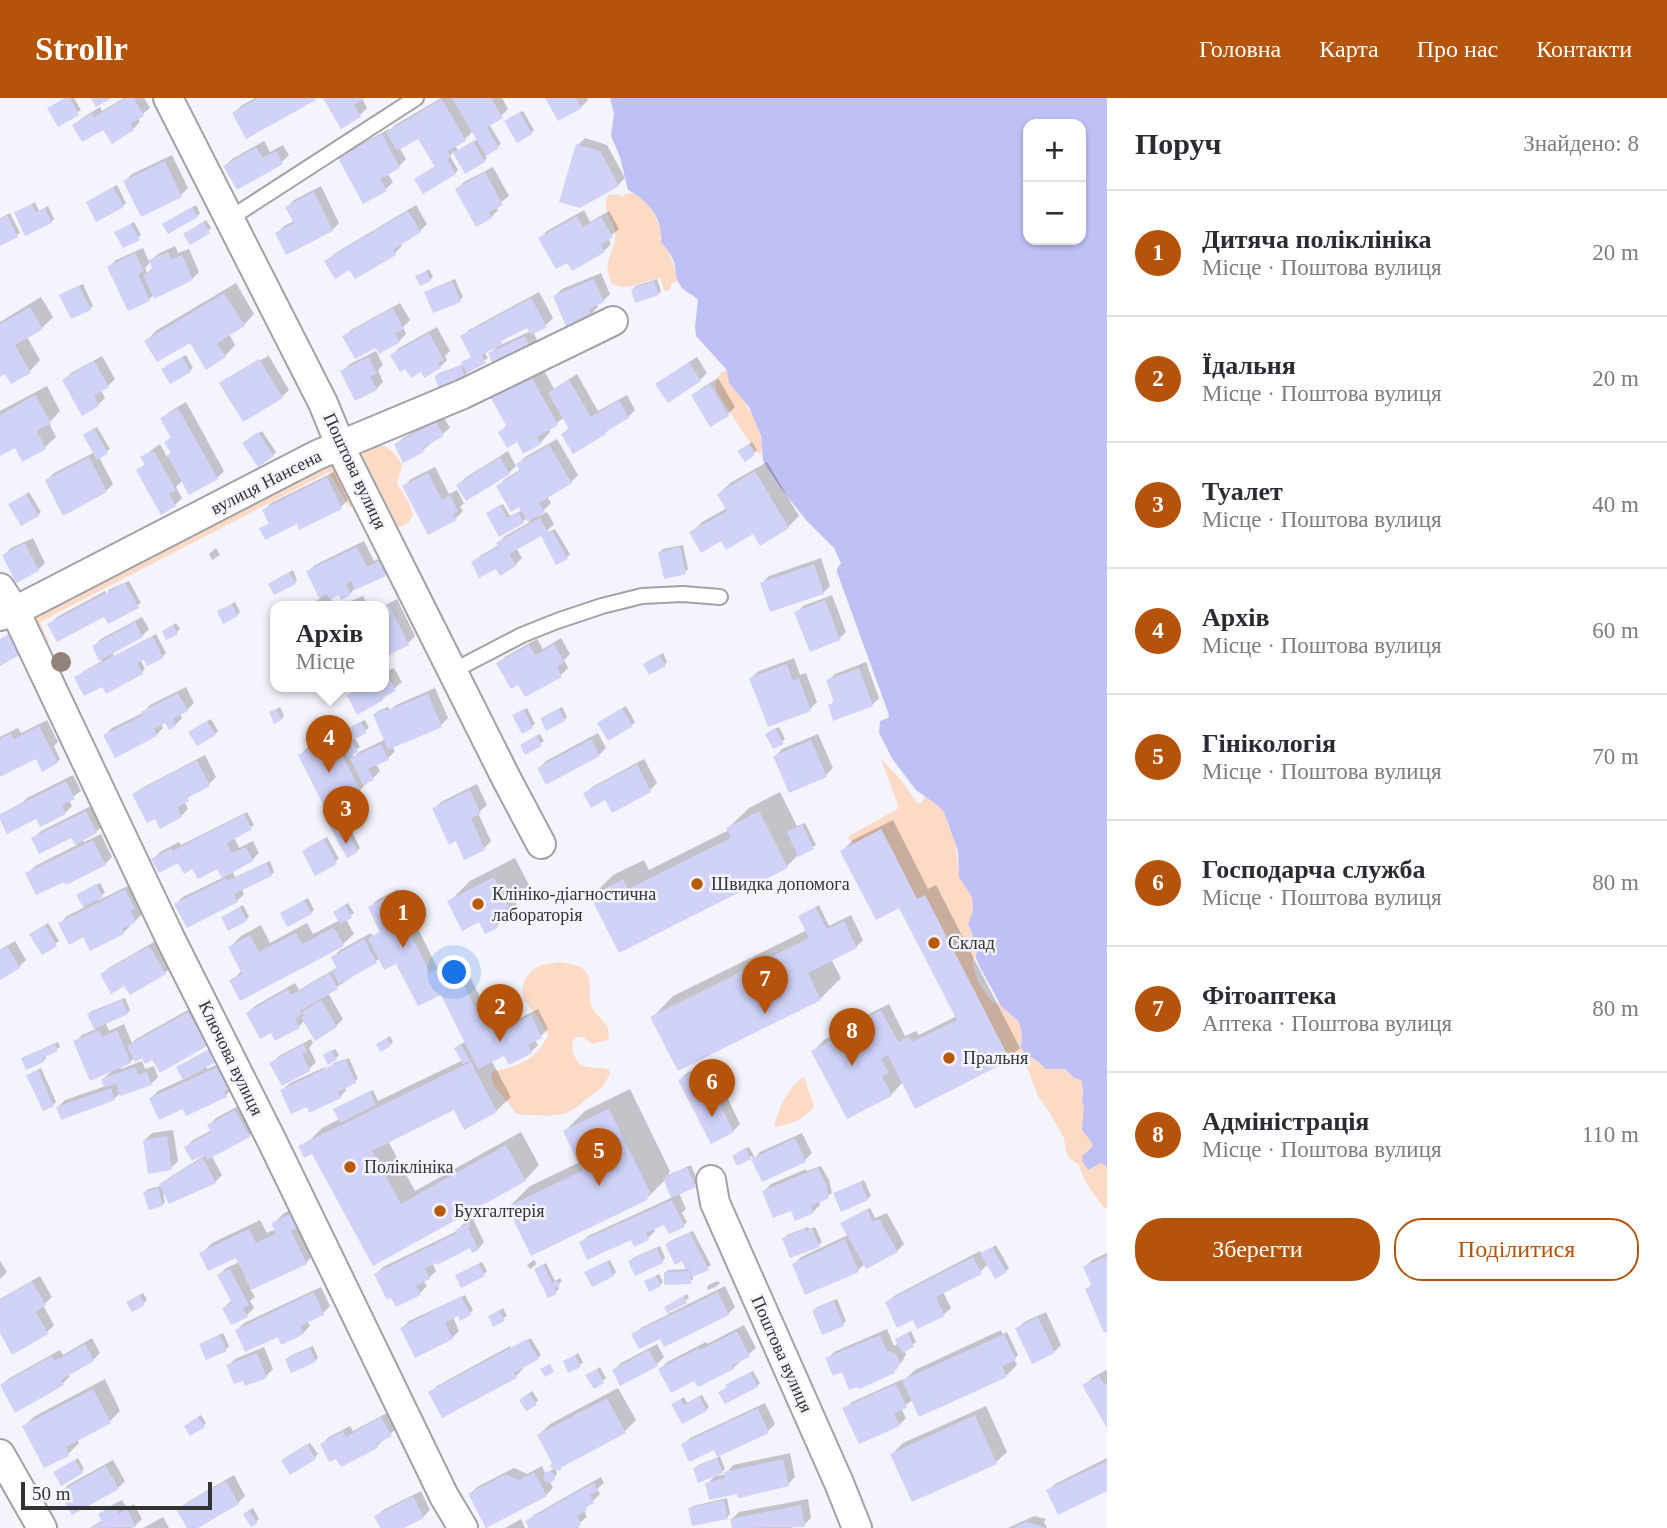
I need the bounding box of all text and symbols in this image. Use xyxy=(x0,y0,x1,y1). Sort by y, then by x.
text: Strollr xyxy=(35,31,128,67)
text: Головна xyxy=(1199,36,1281,62)
text: Карта xyxy=(1319,36,1379,62)
text: Про нас xyxy=(1417,36,1498,62)
text: Контакти xyxy=(1536,36,1632,62)
map controls xyxy=(1023,119,1086,245)
button: + xyxy=(1023,119,1086,182)
text: Поруч xyxy=(1135,127,1222,160)
text: Знайдено: 8 xyxy=(1523,131,1639,156)
button: − xyxy=(1023,182,1086,245)
text: Дитяча поліклініка xyxy=(1202,225,1432,254)
text: 1 xyxy=(1152,240,1164,265)
text: 20 m xyxy=(1592,240,1639,265)
text: Місце · Поштова вулиця xyxy=(1202,255,1442,280)
text: Їдальня xyxy=(1202,351,1296,380)
text: 2 xyxy=(1152,366,1164,391)
text: 20 m xyxy=(1592,366,1639,391)
text: Місце · Поштова вулиця xyxy=(1202,381,1442,406)
street label: Поштова вулиця xyxy=(319,410,391,532)
street label: вулиця Нансена xyxy=(207,445,325,519)
text: Туалет xyxy=(1202,477,1283,506)
text: 3 xyxy=(1152,492,1164,517)
text: 40 m xyxy=(1592,492,1639,517)
text: Місце · Поштова вулиця xyxy=(1202,507,1442,532)
popup xyxy=(270,601,389,692)
text: Архів xyxy=(1202,603,1270,632)
text: 4 xyxy=(1152,618,1164,643)
text: 60 m xyxy=(1592,618,1639,643)
text: Архів xyxy=(296,619,363,648)
text: Місце · Поштова вулиця xyxy=(1202,633,1442,658)
text: Місце xyxy=(296,649,355,674)
pin: 4 xyxy=(306,715,352,773)
text: Гінікологія xyxy=(1202,729,1336,758)
text: 5 xyxy=(1152,744,1164,769)
text: 70 m xyxy=(1592,744,1639,769)
text: Місце · Поштова вулиця xyxy=(1202,759,1442,784)
pin: 3 xyxy=(323,786,369,844)
text: Господарча служба xyxy=(1202,855,1425,884)
text: 6 xyxy=(1152,870,1164,895)
text: 80 m xyxy=(1592,870,1639,895)
place label: Швидка допомога xyxy=(711,874,850,894)
marker: Швидка допомога xyxy=(689,876,705,892)
place label: Клініко-діагностична лабораторія xyxy=(492,884,656,925)
text: Місце · Поштова вулиця xyxy=(1202,885,1442,910)
pin: 1 xyxy=(380,890,426,948)
marker: Клініко-діагностична лабораторія xyxy=(470,896,486,912)
place label: Склад xyxy=(948,933,995,953)
marker: Склад xyxy=(926,935,942,951)
your location xyxy=(437,955,471,989)
pin: 7 xyxy=(742,956,788,1014)
text: Фітоаптека xyxy=(1202,981,1337,1010)
pin: 2 xyxy=(477,984,523,1042)
text: 7 xyxy=(1152,996,1164,1021)
text: 80 m xyxy=(1592,996,1639,1021)
street label: Ключова вулиця xyxy=(195,997,267,1119)
pin: 8 xyxy=(829,1008,875,1066)
text: Аптека · Поштова вулиця xyxy=(1202,1011,1452,1036)
place label: Пральня xyxy=(963,1048,1028,1068)
marker: Пральня xyxy=(941,1050,957,1066)
pin: 6 xyxy=(689,1059,735,1117)
text: Адміністрація xyxy=(1202,1107,1369,1136)
text: 8 xyxy=(1152,1122,1164,1147)
text: 110 m xyxy=(1582,1122,1639,1147)
pin: 5 xyxy=(576,1128,622,1186)
text: Місце · Поштова вулиця xyxy=(1202,1137,1442,1162)
place label: Поліклініка xyxy=(364,1157,454,1177)
marker: Поліклініка xyxy=(342,1159,358,1175)
place label: Бухгалтерія xyxy=(454,1201,545,1221)
marker: Бухгалтерія xyxy=(432,1203,448,1219)
button: Зберегти xyxy=(1135,1218,1380,1281)
button: Поділитися xyxy=(1394,1218,1639,1281)
street label: Поштова вулиця xyxy=(747,1292,817,1416)
scale bar xyxy=(21,1479,212,1511)
text: 50 m xyxy=(32,1483,71,1504)

